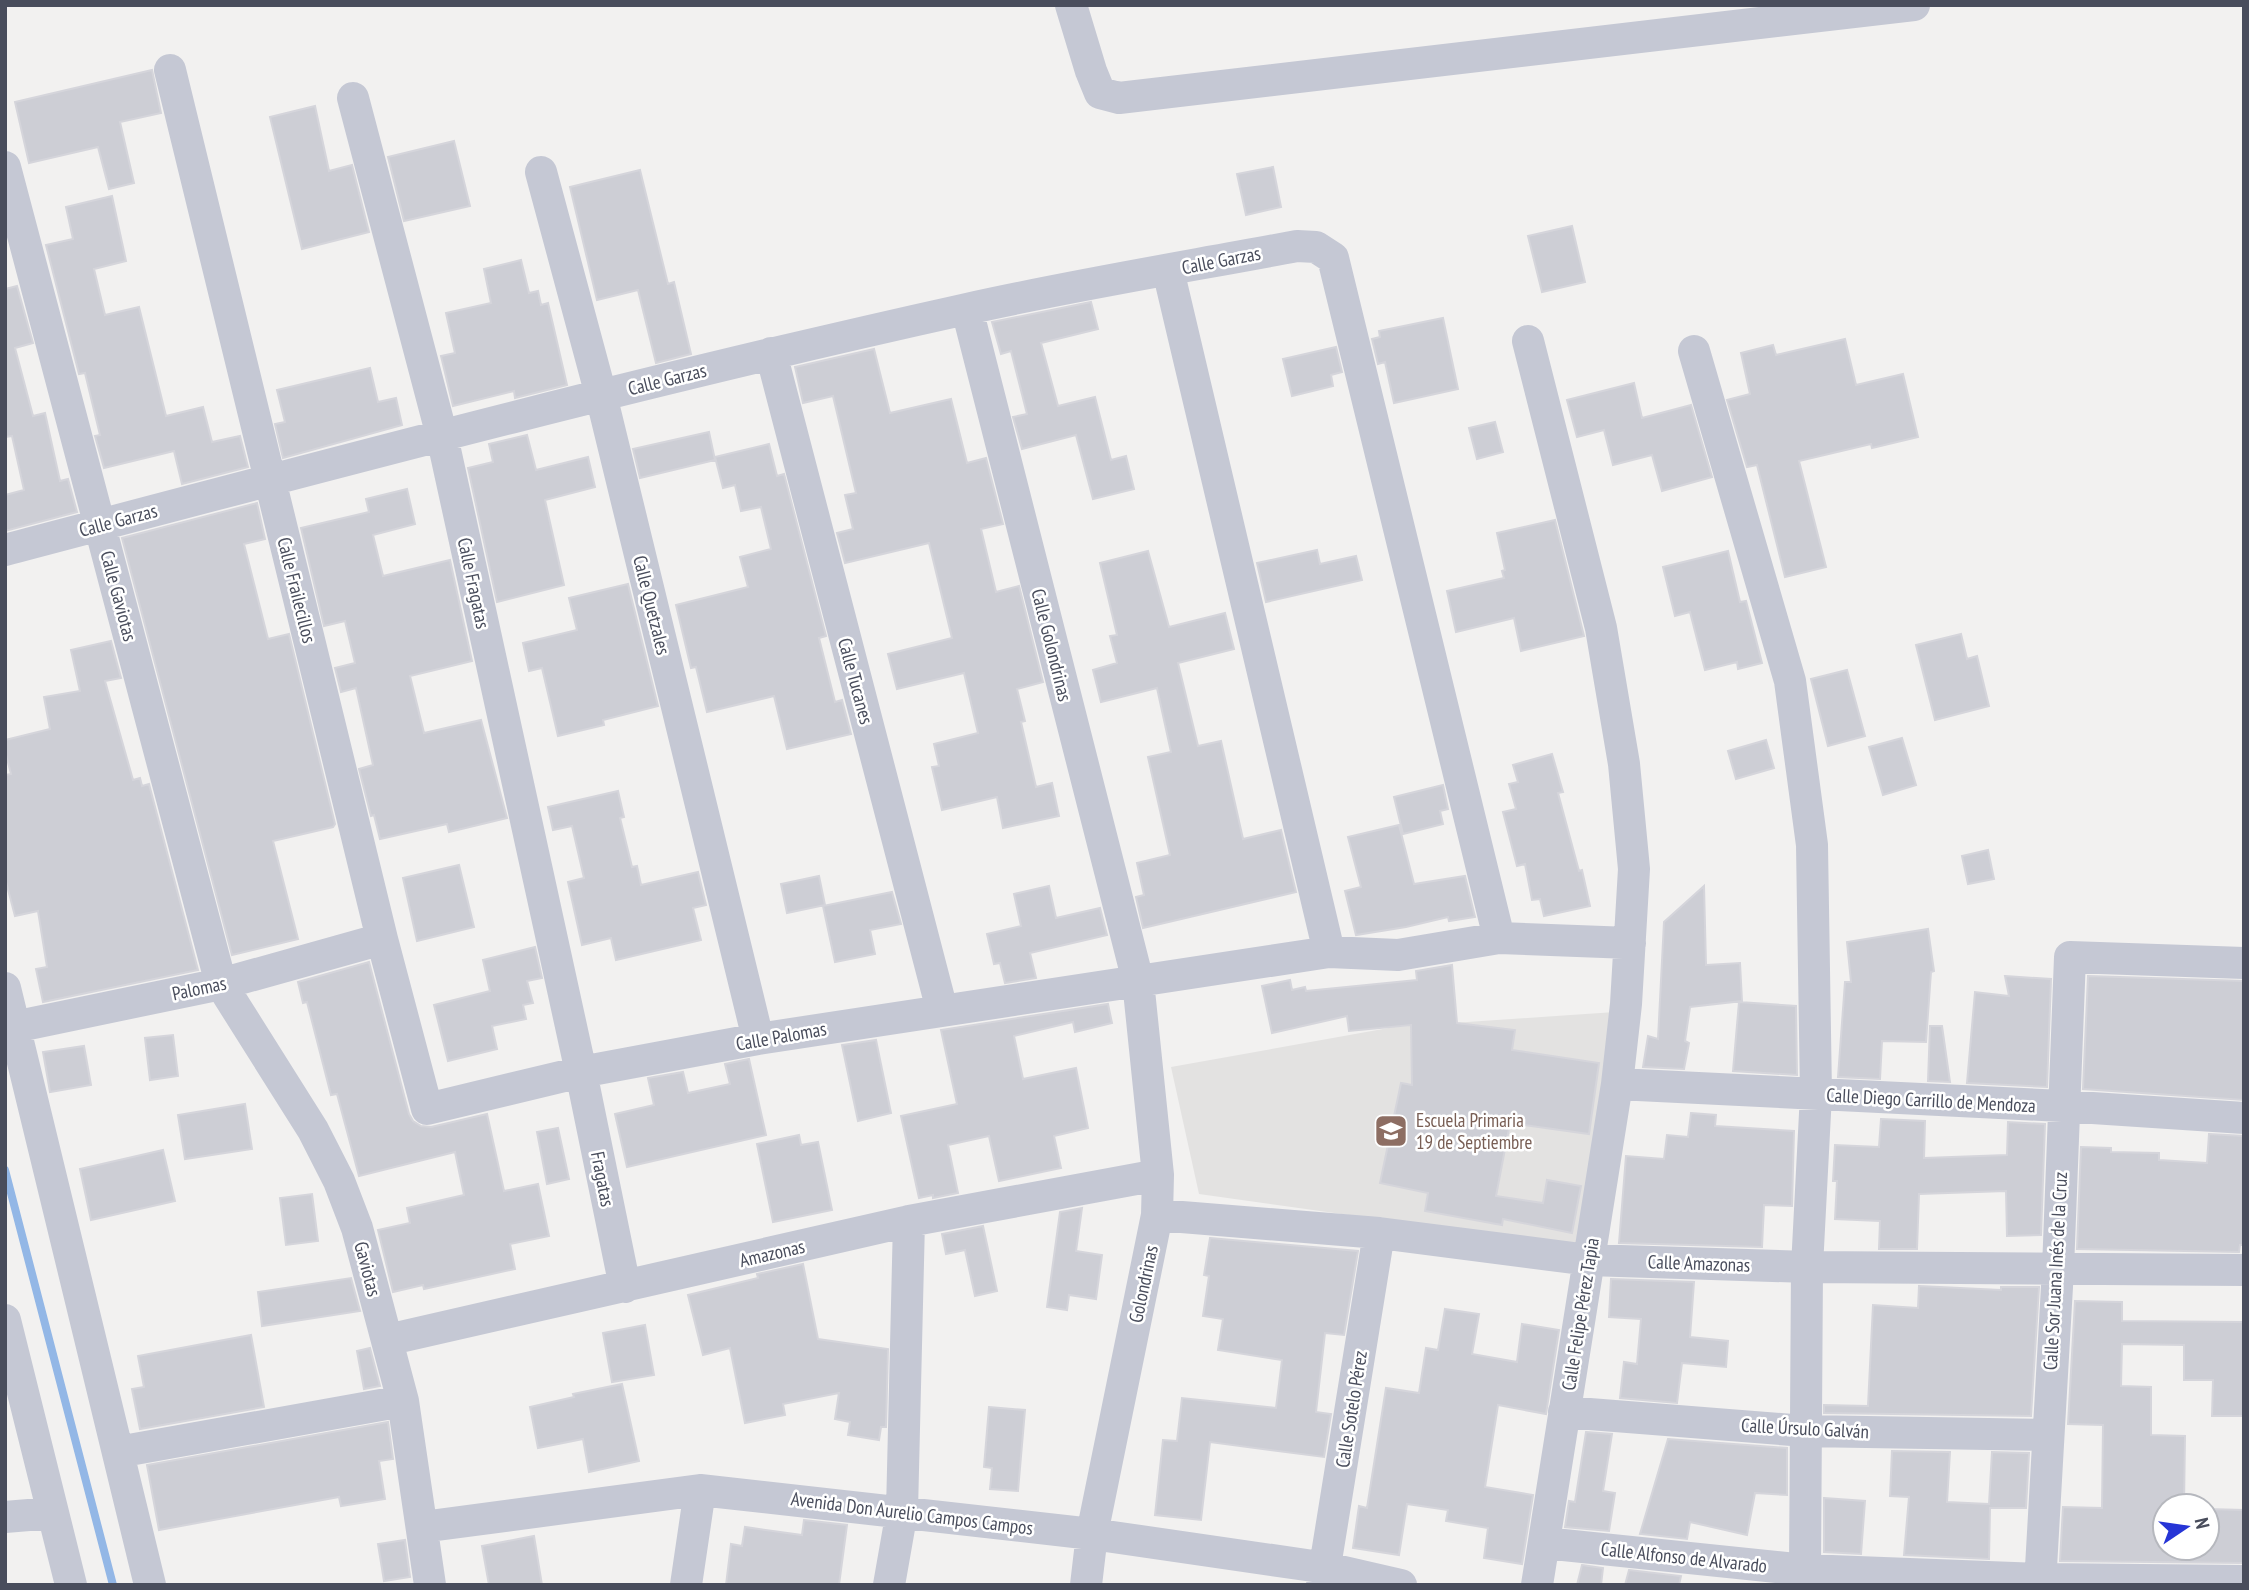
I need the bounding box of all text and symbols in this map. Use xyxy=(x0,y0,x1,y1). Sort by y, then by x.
street label: Calle Garzas xyxy=(1180,241,1262,279)
street label: Calle Garzas xyxy=(625,358,709,400)
street label: Calle Garzas xyxy=(76,498,160,542)
street label: Calle Frailecillos xyxy=(272,535,322,645)
street label: Calle Fragatas xyxy=(453,535,495,631)
street label: Calle Gaviotas xyxy=(95,548,143,644)
street label: Calle Quetzales xyxy=(628,553,676,657)
street label: Calle Golondrinas xyxy=(1026,586,1078,704)
street label: Calle Tucanes xyxy=(833,635,879,727)
street label: Palomas xyxy=(170,971,228,1005)
street label: Calle Palomas xyxy=(734,1016,828,1056)
street label: Calle Diego Carrillo de Mendoza xyxy=(1826,1083,2036,1117)
place label: Escuela Primaria 19 de Septiembre xyxy=(1416,1108,1532,1154)
school or university icon: Escuela Primaria 19 de Septiembre xyxy=(1372,1112,1410,1150)
street label: Fragatas xyxy=(586,1149,620,1209)
street label: Calle Sor Juana Inés de la Cruz xyxy=(2038,1171,2072,1371)
street label: Amazonas xyxy=(737,1234,807,1272)
street label: Calle Felipe Pérez Tapia xyxy=(1556,1236,1604,1392)
street label: Gaviotas xyxy=(349,1239,387,1299)
street label: Golondrinas xyxy=(1123,1243,1163,1325)
street label: Calle Amazonas xyxy=(1647,1249,1751,1277)
street label: Calle Sotelo Pérez xyxy=(1330,1349,1372,1469)
street label: Calle Úrsulo Galván xyxy=(1740,1413,1870,1443)
street label: Avenida Don Aurelio Campos Campos xyxy=(790,1486,1034,1540)
north arrow xyxy=(2151,1492,2221,1562)
text: N xyxy=(2190,1515,2215,1531)
street label: Calle Alfonso de Alvarado xyxy=(1600,1536,1768,1578)

